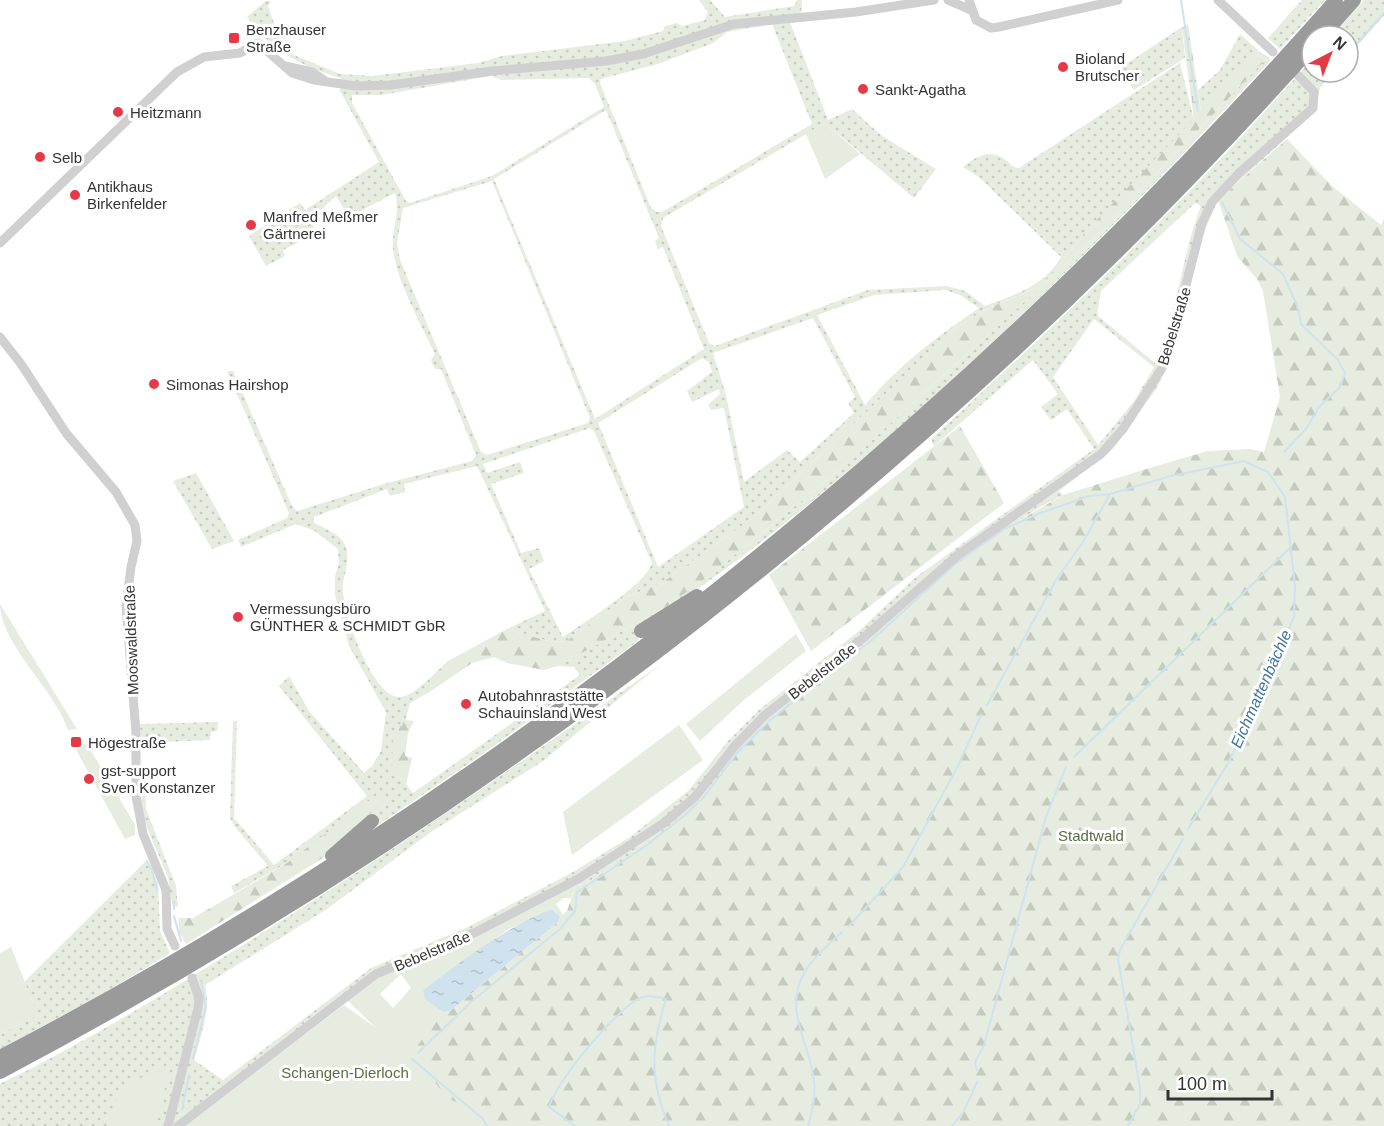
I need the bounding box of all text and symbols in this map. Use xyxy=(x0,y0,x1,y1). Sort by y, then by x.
place label: Benzhauser Straße xyxy=(246,21,326,55)
north arrow xyxy=(1300,24,1360,84)
marker: Benzhauser Straße xyxy=(227,31,241,45)
text: N xyxy=(1330,33,1350,53)
place label: Bioland Brutscher xyxy=(1075,50,1139,84)
marker: Bioland Brutscher xyxy=(1056,60,1070,74)
place label: Sankt-Agatha xyxy=(875,81,967,98)
marker: Sankt-Agatha xyxy=(856,82,870,96)
place label: Heitzmann xyxy=(130,104,202,121)
marker: Heitzmann xyxy=(111,105,125,119)
place label: Selb xyxy=(52,149,82,166)
marker: Selb xyxy=(33,150,47,164)
place label: Antikhaus Birkenfelder xyxy=(87,178,167,212)
marker: Antikhaus Birkenfelder xyxy=(68,188,82,202)
place label: Manfred Meßmer Gärtnerei xyxy=(263,208,378,242)
marker: Manfred Meßmer Gärtnerei xyxy=(244,218,258,232)
street label: Bebelstraße xyxy=(1154,285,1194,367)
place label: Simonas Hairshop xyxy=(166,376,289,393)
marker: Simonas Hairshop xyxy=(147,377,161,391)
street label: Mooswaldstraße xyxy=(121,585,141,695)
place label: Vermessungsbüro GÜNTHER & SCHMIDT GbR xyxy=(250,600,446,634)
marker: Vermessungsbüro GÜNTHER & SCHMIDT GbR xyxy=(231,610,245,624)
water label: Eichmattenbächle xyxy=(1227,627,1295,751)
street label: Bebelstraße xyxy=(785,639,859,703)
place label: Autobahnraststätte Schauinsland West xyxy=(478,687,607,721)
marker: Autobahnraststätte Schauinsland West xyxy=(459,697,473,711)
place label: Högestraße xyxy=(88,734,166,751)
marker: Högestraße xyxy=(69,735,83,749)
place label: gst-support Sven Konstanzer xyxy=(101,762,215,796)
marker: gst-support Sven Konstanzer xyxy=(82,772,96,786)
park label: Stadtwald xyxy=(1058,827,1124,844)
street label: Bebelstraße xyxy=(391,927,473,975)
scale bar xyxy=(1168,1063,1272,1101)
park label: Schangen-Dierloch xyxy=(281,1064,409,1081)
text: 100 m xyxy=(1177,1074,1227,1094)

